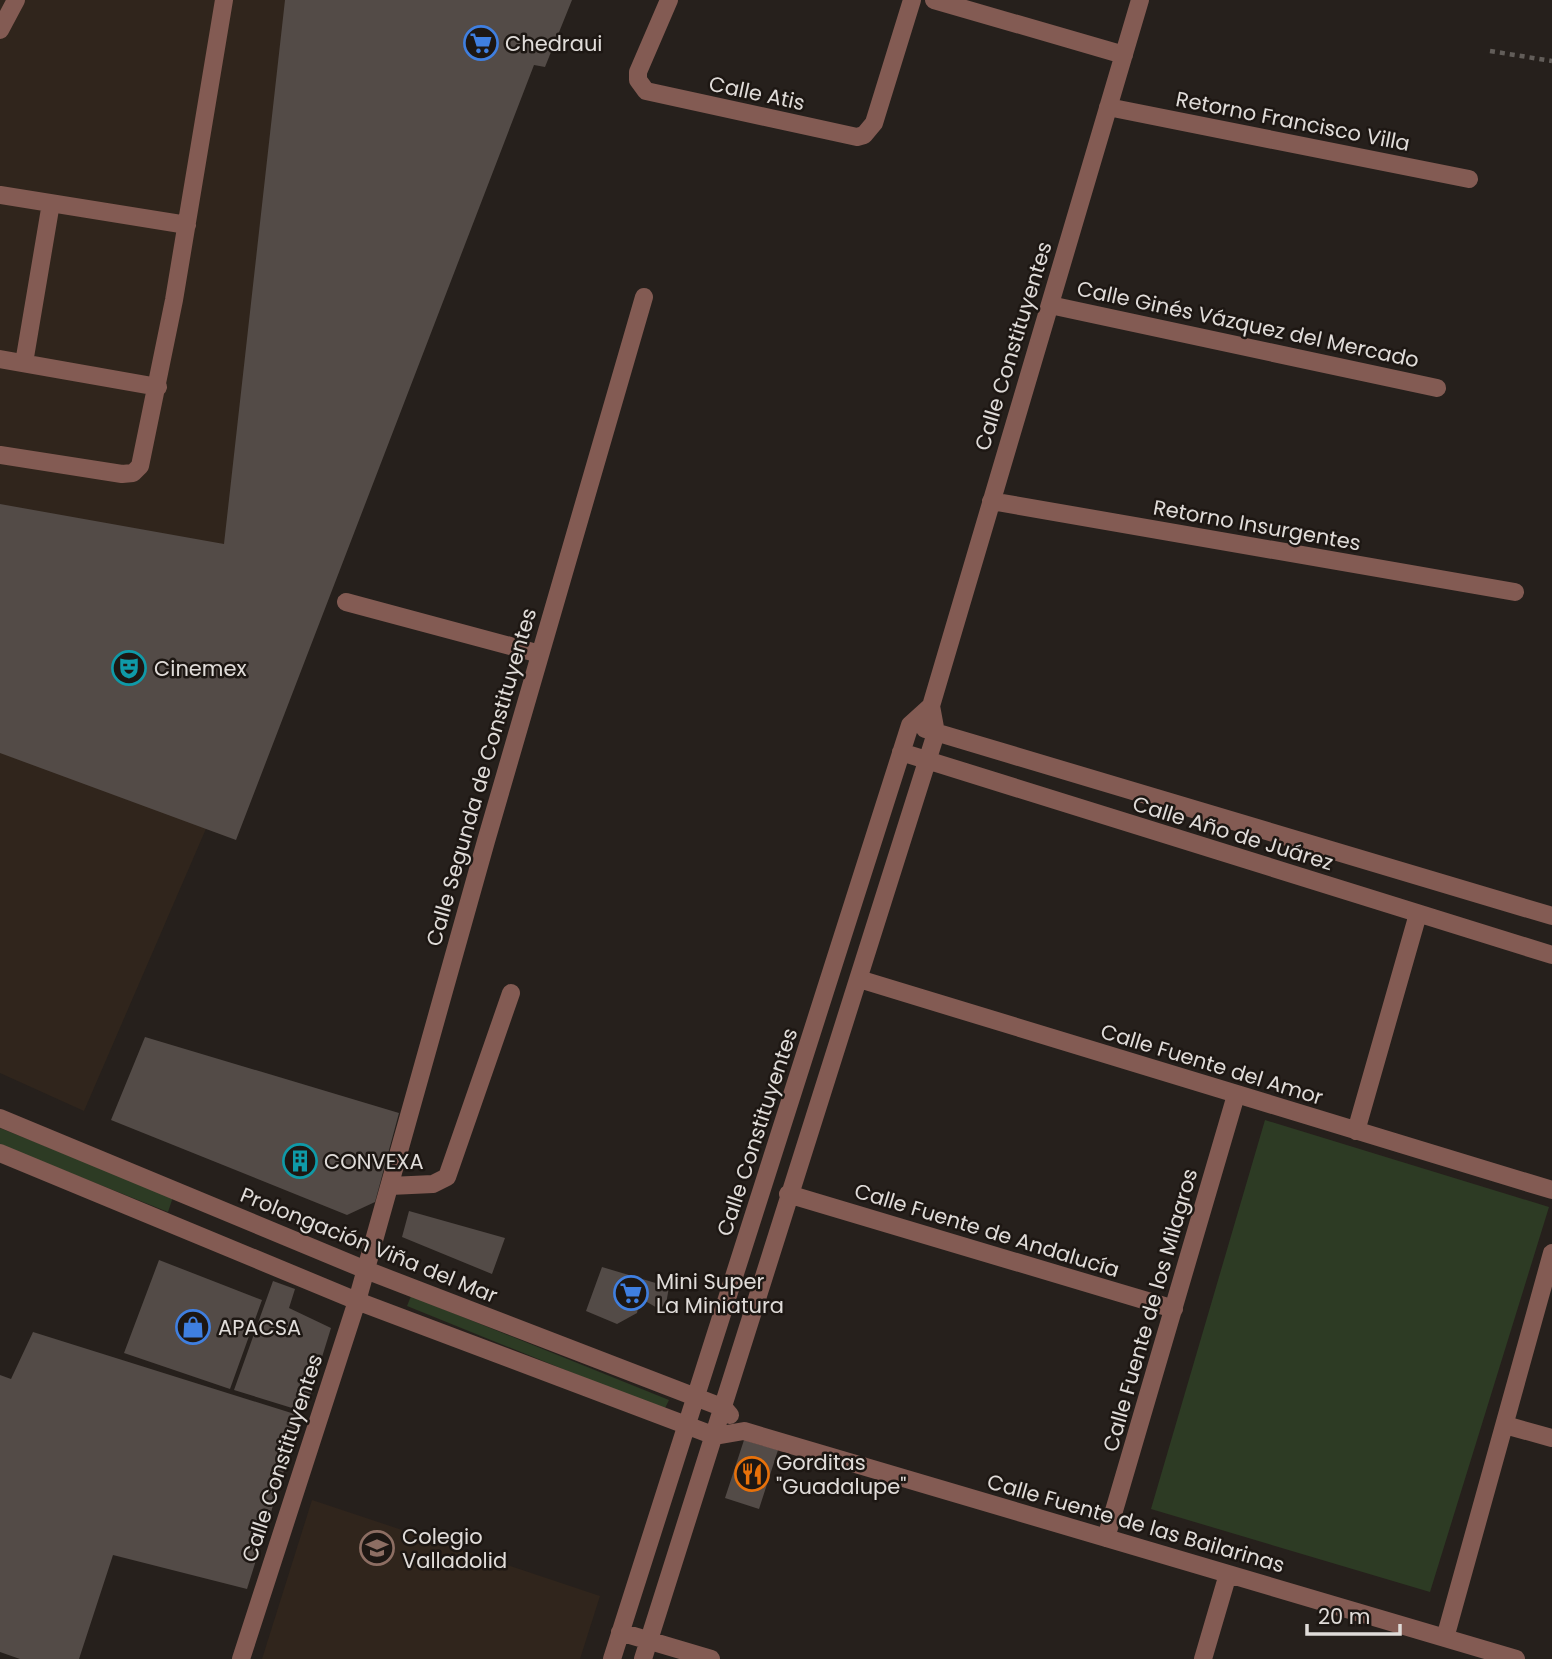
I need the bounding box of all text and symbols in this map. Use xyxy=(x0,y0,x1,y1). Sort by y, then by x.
supermarket icon: Chedraui xyxy=(462,24,500,62)
place label: Chedraui xyxy=(505,29,603,58)
street label: Calle Atis xyxy=(706,69,808,117)
street label: Retorno Francisco Villa xyxy=(1174,84,1412,158)
street label: Calle Constituyentes xyxy=(967,238,1059,454)
street label: Calle Ginés Vázquez del Mercado xyxy=(1074,274,1422,374)
street label: Retorno Insurgentes xyxy=(1151,492,1363,558)
street label: Calle Segunda de Constituyentes xyxy=(419,605,543,949)
theatre icon: Cinemex xyxy=(110,649,148,687)
place label: Cinemex xyxy=(154,654,247,683)
street label: Calle Año de Juárez xyxy=(1129,789,1337,877)
street label: Calle Fuente del Amor xyxy=(1097,1016,1327,1112)
street label: Calle Constituyentes xyxy=(710,1024,804,1240)
building icon: CONVEXA xyxy=(281,1142,319,1180)
place label: CONVEXA xyxy=(324,1147,424,1176)
street label: Calle Fuente de los Milagros xyxy=(1096,1165,1204,1455)
street label: Calle Fuente de Andalucía xyxy=(851,1176,1123,1284)
street label: Prolongación Viña del Mar xyxy=(236,1180,502,1310)
place label: Mini Super La Miniatura xyxy=(656,1267,784,1320)
supermarket icon: Mini Super La Miniatura xyxy=(612,1274,650,1312)
shop icon: APACSA xyxy=(174,1308,212,1346)
place label: APACSA xyxy=(218,1313,301,1342)
street label: Calle Constituyentes xyxy=(235,1350,329,1566)
place label: Gorditas "Guadalupe" xyxy=(776,1448,906,1501)
restaurant icon: Gorditas "Guadalupe" xyxy=(733,1455,771,1493)
street label: Calle Fuente de las Bailarinas xyxy=(984,1467,1288,1579)
place label: Colegio Valladolid xyxy=(402,1522,507,1575)
school or university icon: Colegio Valladolid xyxy=(358,1529,396,1567)
scale bar xyxy=(1307,1592,1400,1636)
text: 20 m xyxy=(1318,1602,1371,1631)

